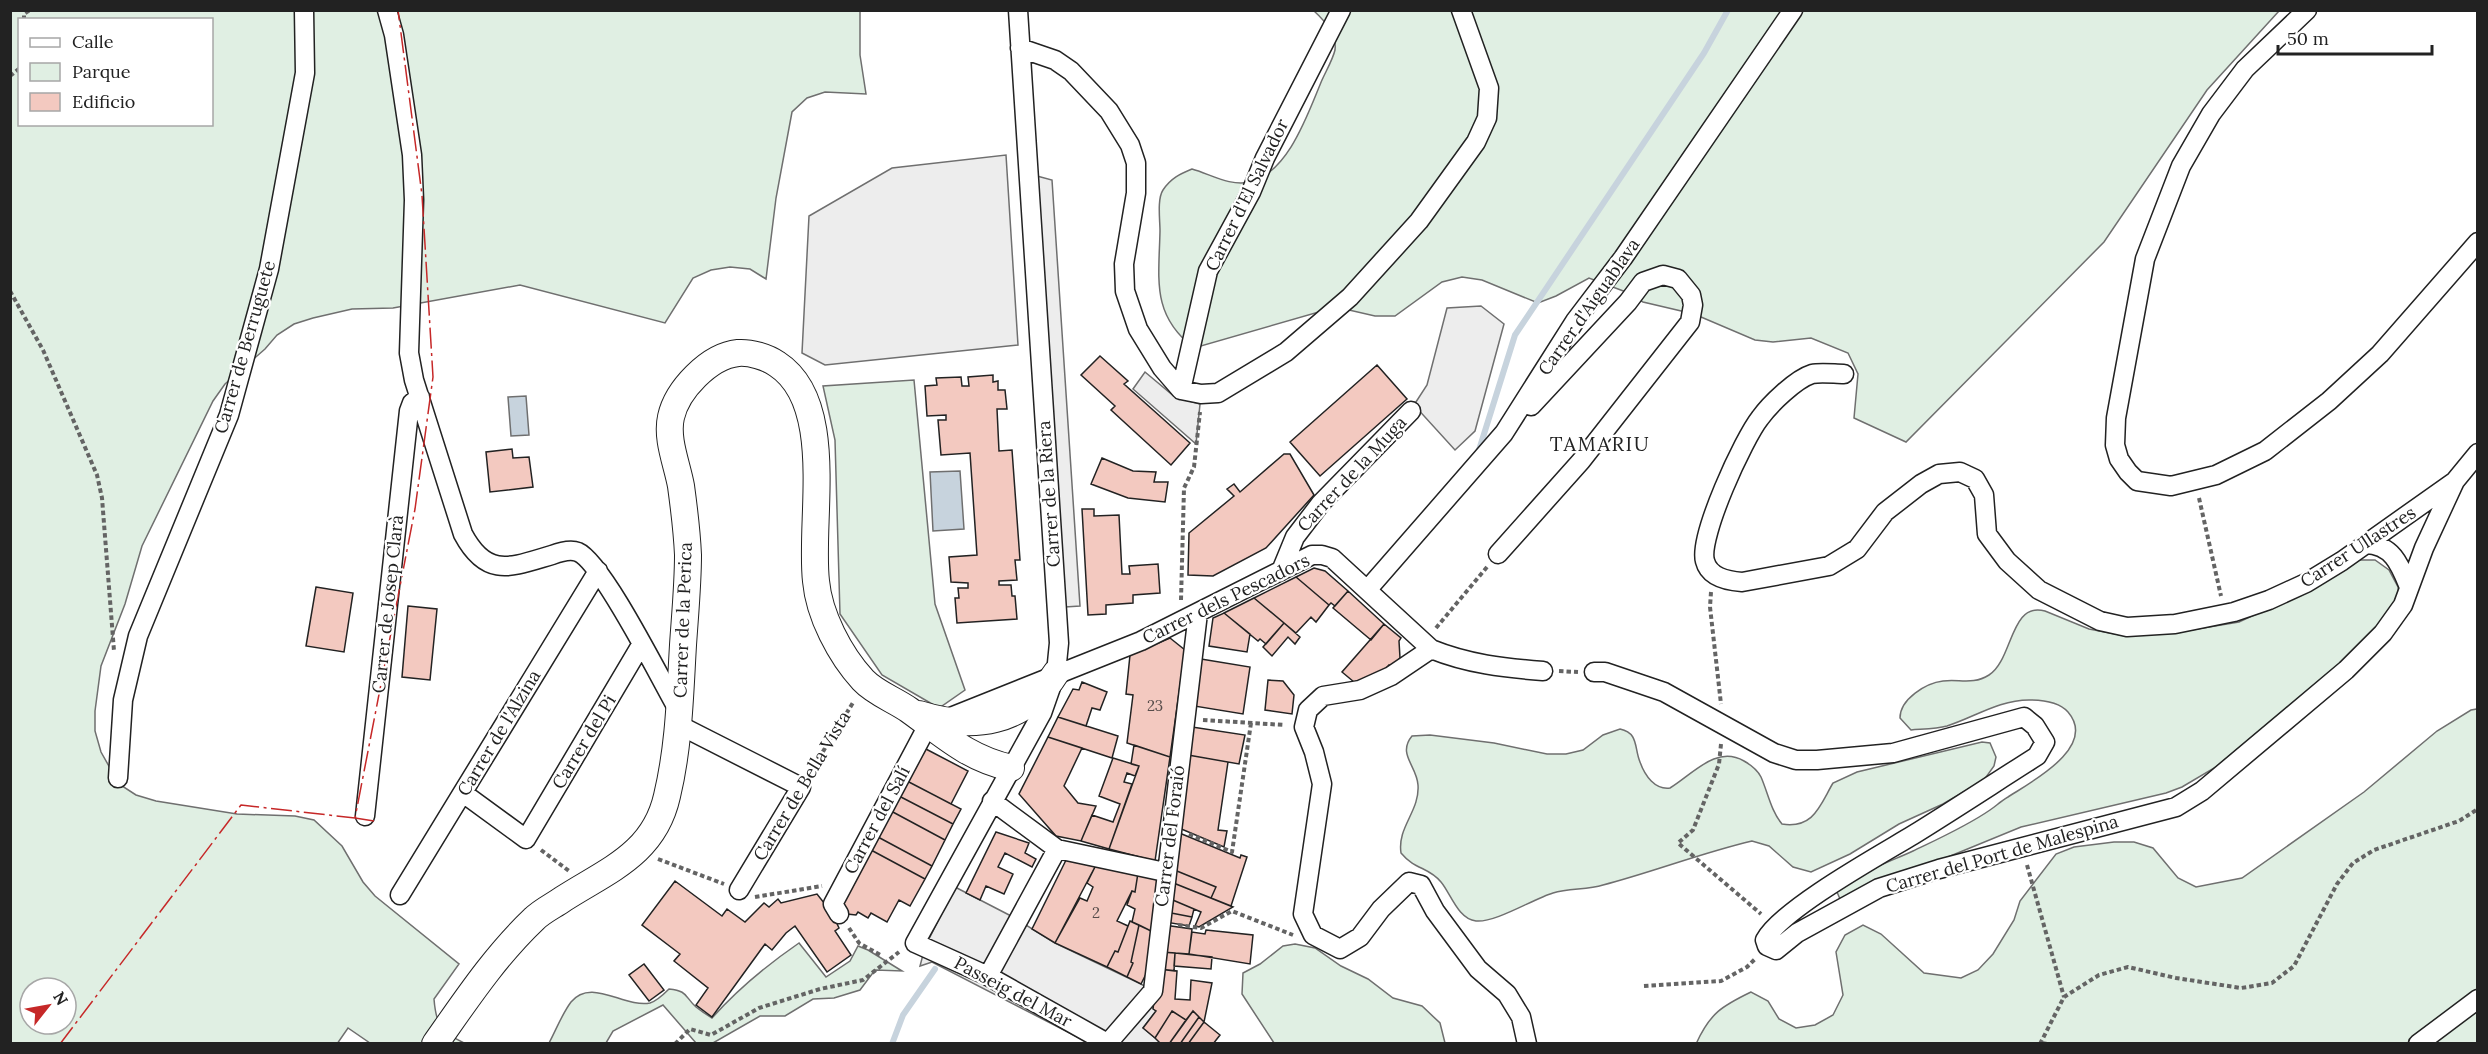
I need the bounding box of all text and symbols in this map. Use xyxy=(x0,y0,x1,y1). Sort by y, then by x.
legend xyxy=(18,18,213,126)
scale bar xyxy=(2278,18,2432,56)
text: 50 m xyxy=(2287,27,2329,50)
text: Calle xyxy=(72,30,114,53)
text: Parque xyxy=(72,60,131,83)
text: Edificio xyxy=(72,90,135,113)
street label: Carrer d'El Salvador xyxy=(1200,115,1293,275)
street label: Carrer d'Aiguablava xyxy=(1533,234,1645,380)
street label: Carrer de Berruguete xyxy=(209,257,280,436)
street label: Carrer de la Muga xyxy=(1292,411,1411,536)
street label: Carrer de la Riera xyxy=(1032,420,1065,568)
district label: TAMARIU xyxy=(1550,431,1650,456)
street label: Carrer Ullastres xyxy=(2296,501,2420,593)
street label: Carrer de Josep Clarà xyxy=(367,514,408,694)
street label: Carrer de la Perica xyxy=(668,542,697,698)
street label: Carrer dels Pescadors xyxy=(1138,548,1313,649)
street label: Carrer de l'Alzina xyxy=(452,665,545,800)
street label: Carrer del Pi xyxy=(546,691,621,793)
house number: 23 xyxy=(1147,696,1163,715)
street label: Carrer de Bella Vista xyxy=(748,707,855,865)
street label: Carrer del Salí xyxy=(838,762,915,878)
street label: Carrer del Foraió xyxy=(1149,764,1190,908)
street label: Carrer del Port de Malespina xyxy=(1883,809,2121,898)
house number: 2 xyxy=(1092,903,1100,922)
street label: Passeig del Mar xyxy=(950,951,1076,1032)
north arrow xyxy=(18,976,78,1036)
text: N xyxy=(49,988,73,1009)

